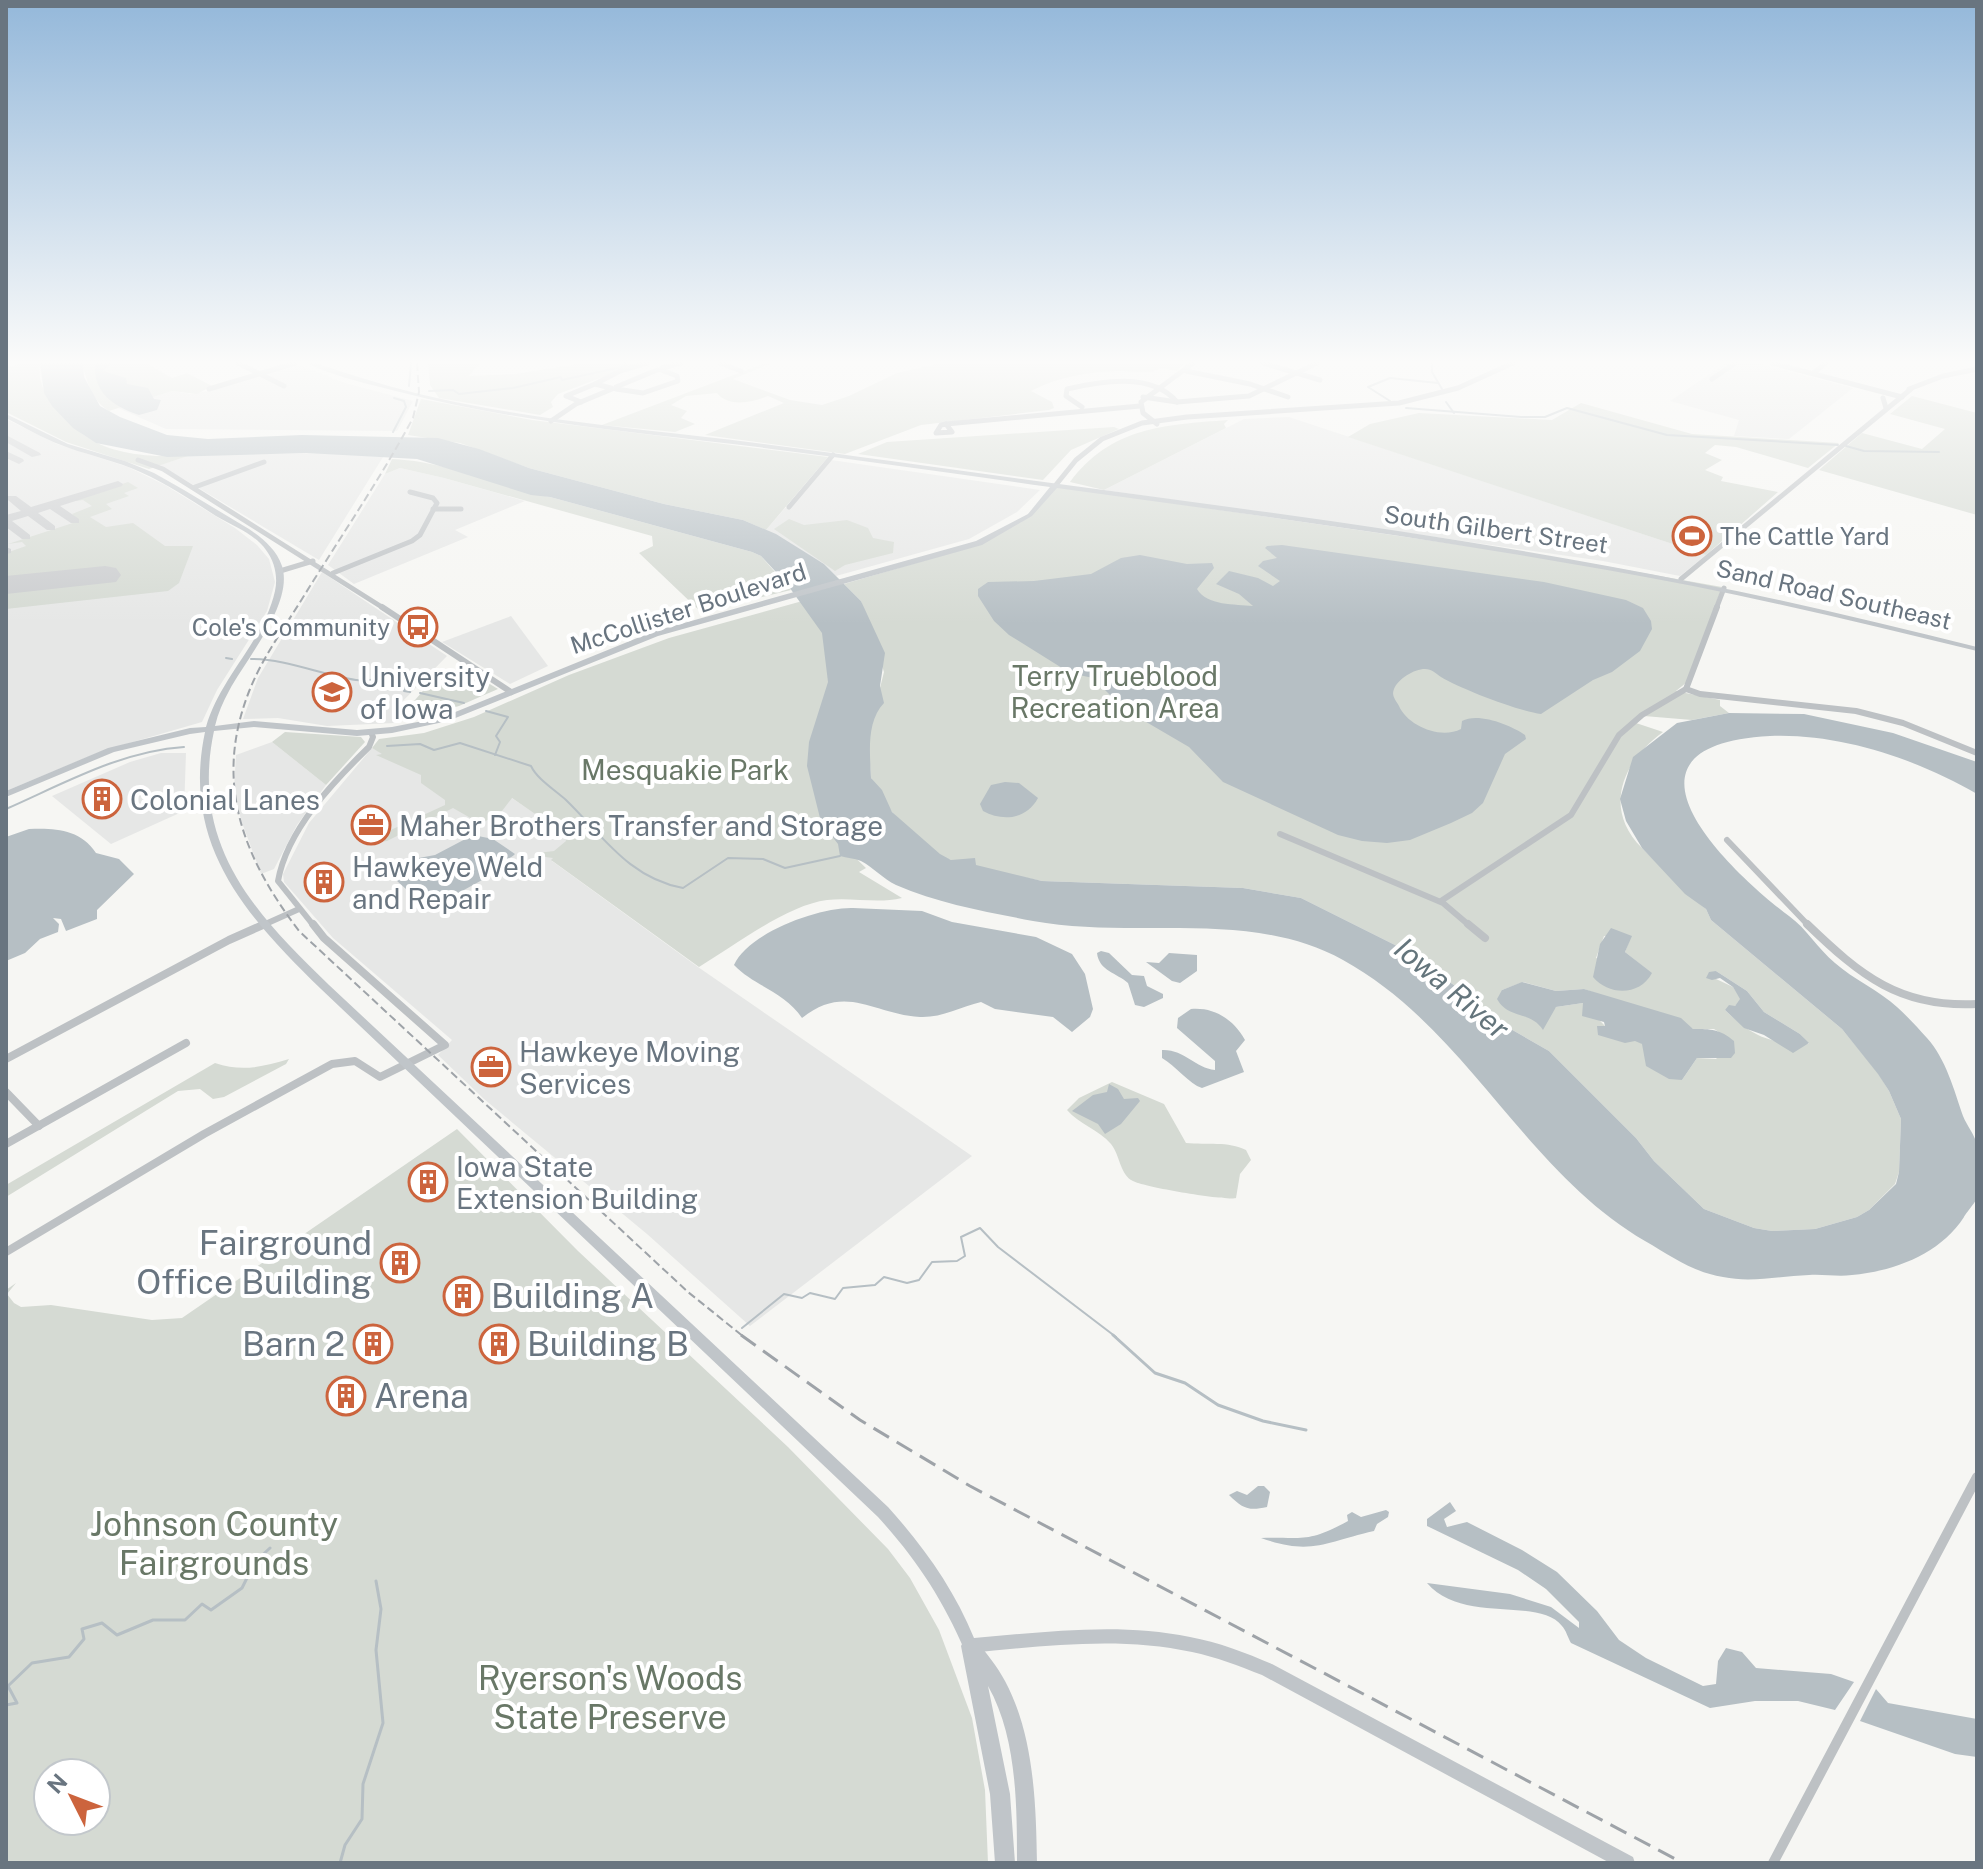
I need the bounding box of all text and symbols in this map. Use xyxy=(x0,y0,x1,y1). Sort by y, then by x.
street label: South Gilbert Street xyxy=(1382,499,1610,559)
sports icon: The Cattle Yard xyxy=(1671,515,1713,557)
place label: The Cattle Yard xyxy=(1720,522,1890,550)
street label: Sand Road Southeast xyxy=(1714,553,1954,635)
street label: McCollister Boulevard xyxy=(567,557,809,659)
bus stop icon: Cole's Community xyxy=(397,606,439,648)
place label: Cole's Community xyxy=(192,613,390,641)
park label: Terry Trueblood Recreation Area xyxy=(1010,659,1220,724)
place label: University of Iowa xyxy=(360,660,490,725)
school or university icon: University of Iowa xyxy=(311,671,353,713)
park label: Mesquakie Park xyxy=(581,753,789,786)
building icon: Colonial Lanes xyxy=(81,778,123,820)
place label: Colonial Lanes xyxy=(130,783,320,816)
office icon: Maher Brothers Transfer and Storage xyxy=(350,804,392,846)
place label: Maher Brothers Transfer and Storage xyxy=(399,809,883,842)
place label: Hawkeye Weld and Repair xyxy=(352,850,543,915)
building icon: Hawkeye Weld and Repair xyxy=(303,861,345,903)
water label: Iowa River xyxy=(1388,930,1517,1047)
place label: Hawkeye Moving Services xyxy=(519,1035,740,1100)
office icon: Hawkeye Moving Services xyxy=(470,1046,512,1088)
place label: Iowa State Extension Building xyxy=(456,1150,698,1215)
building icon: Iowa State Extension Building xyxy=(407,1161,449,1203)
place label: Fairground Office Building xyxy=(136,1223,372,1302)
building icon: Fairground Office Building xyxy=(379,1242,421,1284)
building icon: Building A xyxy=(442,1275,484,1317)
place label: Building A xyxy=(491,1276,654,1316)
building icon: Barn 2 xyxy=(352,1323,394,1365)
building icon: Building B xyxy=(478,1323,520,1365)
place label: Barn 2 xyxy=(242,1324,345,1364)
place label: Building B xyxy=(527,1324,689,1364)
building icon: Arena xyxy=(325,1375,367,1417)
place label: Arena xyxy=(374,1376,469,1416)
park label: Johnson County Fairgrounds xyxy=(90,1504,338,1583)
park label: Ryerson's Woods State Preserve xyxy=(478,1658,742,1737)
north arrow xyxy=(32,1757,112,1837)
text: N xyxy=(42,1769,73,1799)

